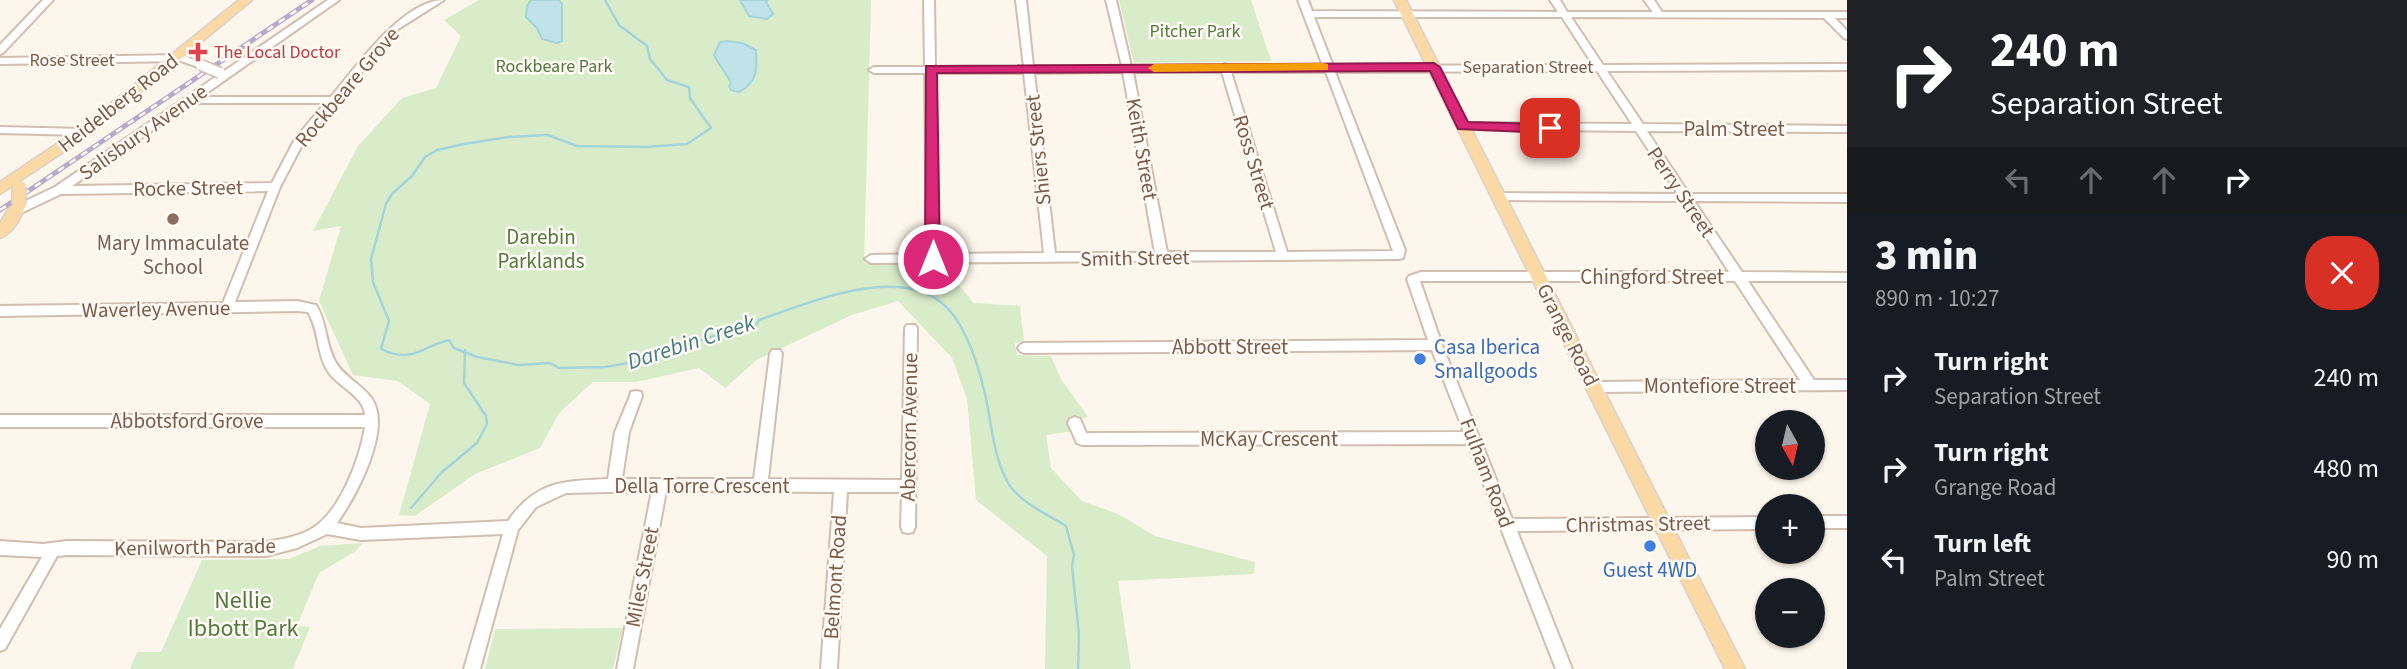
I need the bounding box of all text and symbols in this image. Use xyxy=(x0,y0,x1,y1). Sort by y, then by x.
text: 240 m xyxy=(1990,16,2119,86)
park label: Pitcher Park xyxy=(1150,19,1241,44)
street label: Rockbeare Grove xyxy=(288,20,406,154)
icon: right xyxy=(1875,28,1966,119)
place label: The Local Doctor xyxy=(214,40,341,65)
marker: The Local Doctor xyxy=(188,42,208,62)
street label: Heidelberg Road xyxy=(51,46,185,160)
street label: Rose Street xyxy=(30,48,114,73)
park label: Rockbeare Park xyxy=(496,54,613,79)
street label: Separation Street xyxy=(1463,55,1593,80)
street label: Salisbury Avenue xyxy=(73,76,213,188)
text: Separation Street xyxy=(1990,81,2223,127)
street label: Shiers Street xyxy=(1017,93,1059,207)
street label: Keith Street xyxy=(1118,96,1166,202)
pin xyxy=(1520,98,1580,158)
icon: arrive xyxy=(1531,109,1569,147)
street label: Ross Street xyxy=(1225,111,1283,213)
street label: Palm Street xyxy=(1683,114,1785,144)
street label: Perry Street xyxy=(1640,141,1722,243)
icon: left xyxy=(1999,161,2037,199)
icon: ahead xyxy=(2072,161,2110,199)
icon: ahead xyxy=(2145,161,2183,199)
icon: right xyxy=(2218,161,2256,199)
street label: Rocke Street xyxy=(133,172,243,204)
marker: Mary Immaculate School xyxy=(165,211,181,227)
park label: Darebin Parklands xyxy=(497,222,585,276)
position arrow xyxy=(896,222,970,296)
text: 3 min xyxy=(1875,226,1978,286)
place label: Mary Immaculate School xyxy=(97,228,249,282)
button: close xyxy=(2305,236,2379,310)
street label: Smith Street xyxy=(1080,242,1190,274)
street label: Chingford Street xyxy=(1580,262,1724,292)
street label: Grange Road xyxy=(1529,278,1607,392)
text: 890 m · 10:27 xyxy=(1875,282,1999,315)
street label: Waverley Avenue xyxy=(81,293,231,325)
water label: Darebin Creek xyxy=(623,306,760,378)
street label: Abbott Street xyxy=(1172,332,1288,362)
place label: Casa Iberica Smallgoods xyxy=(1434,332,1540,386)
text: Turn right xyxy=(1934,343,2049,380)
marker: Casa Iberica Smallgoods xyxy=(1412,351,1428,367)
street label: Abercorn Avenue xyxy=(893,352,925,502)
icon: right xyxy=(1875,359,1913,397)
text: 240 m xyxy=(2313,359,2379,396)
street label: Montefiore Street xyxy=(1644,371,1796,401)
text: Separation Street xyxy=(1934,380,2101,413)
street label: Abbotsford Grove xyxy=(110,406,264,436)
north arrow xyxy=(1755,410,1825,480)
map controls xyxy=(1755,410,1825,648)
street label: Fulham Road xyxy=(1452,414,1522,532)
street label: McKay Crescent xyxy=(1200,424,1338,454)
text: Turn right xyxy=(1934,434,2049,471)
icon: right xyxy=(1875,450,1913,488)
text: 480 m xyxy=(2313,450,2379,487)
street label: Della Torre Crescent xyxy=(614,471,790,501)
text: Grange Road xyxy=(1934,471,2056,504)
button: + xyxy=(1755,494,1825,564)
street label: Christmas Street xyxy=(1565,508,1711,540)
street label: Belmont Road xyxy=(816,514,854,640)
street label: Miles Street xyxy=(618,524,666,630)
text: Turn left xyxy=(1934,525,2031,562)
street label: Kenilworth Parade xyxy=(114,531,276,563)
marker: Guest 4WD xyxy=(1642,538,1658,554)
icon: left xyxy=(1875,541,1913,579)
text: 90 m xyxy=(2326,541,2379,578)
place label: Guest 4WD xyxy=(1603,555,1697,585)
text: Palm Street xyxy=(1934,562,2045,595)
button: − xyxy=(1755,578,1825,648)
park label: Nellie Ibbott Park xyxy=(188,583,299,646)

